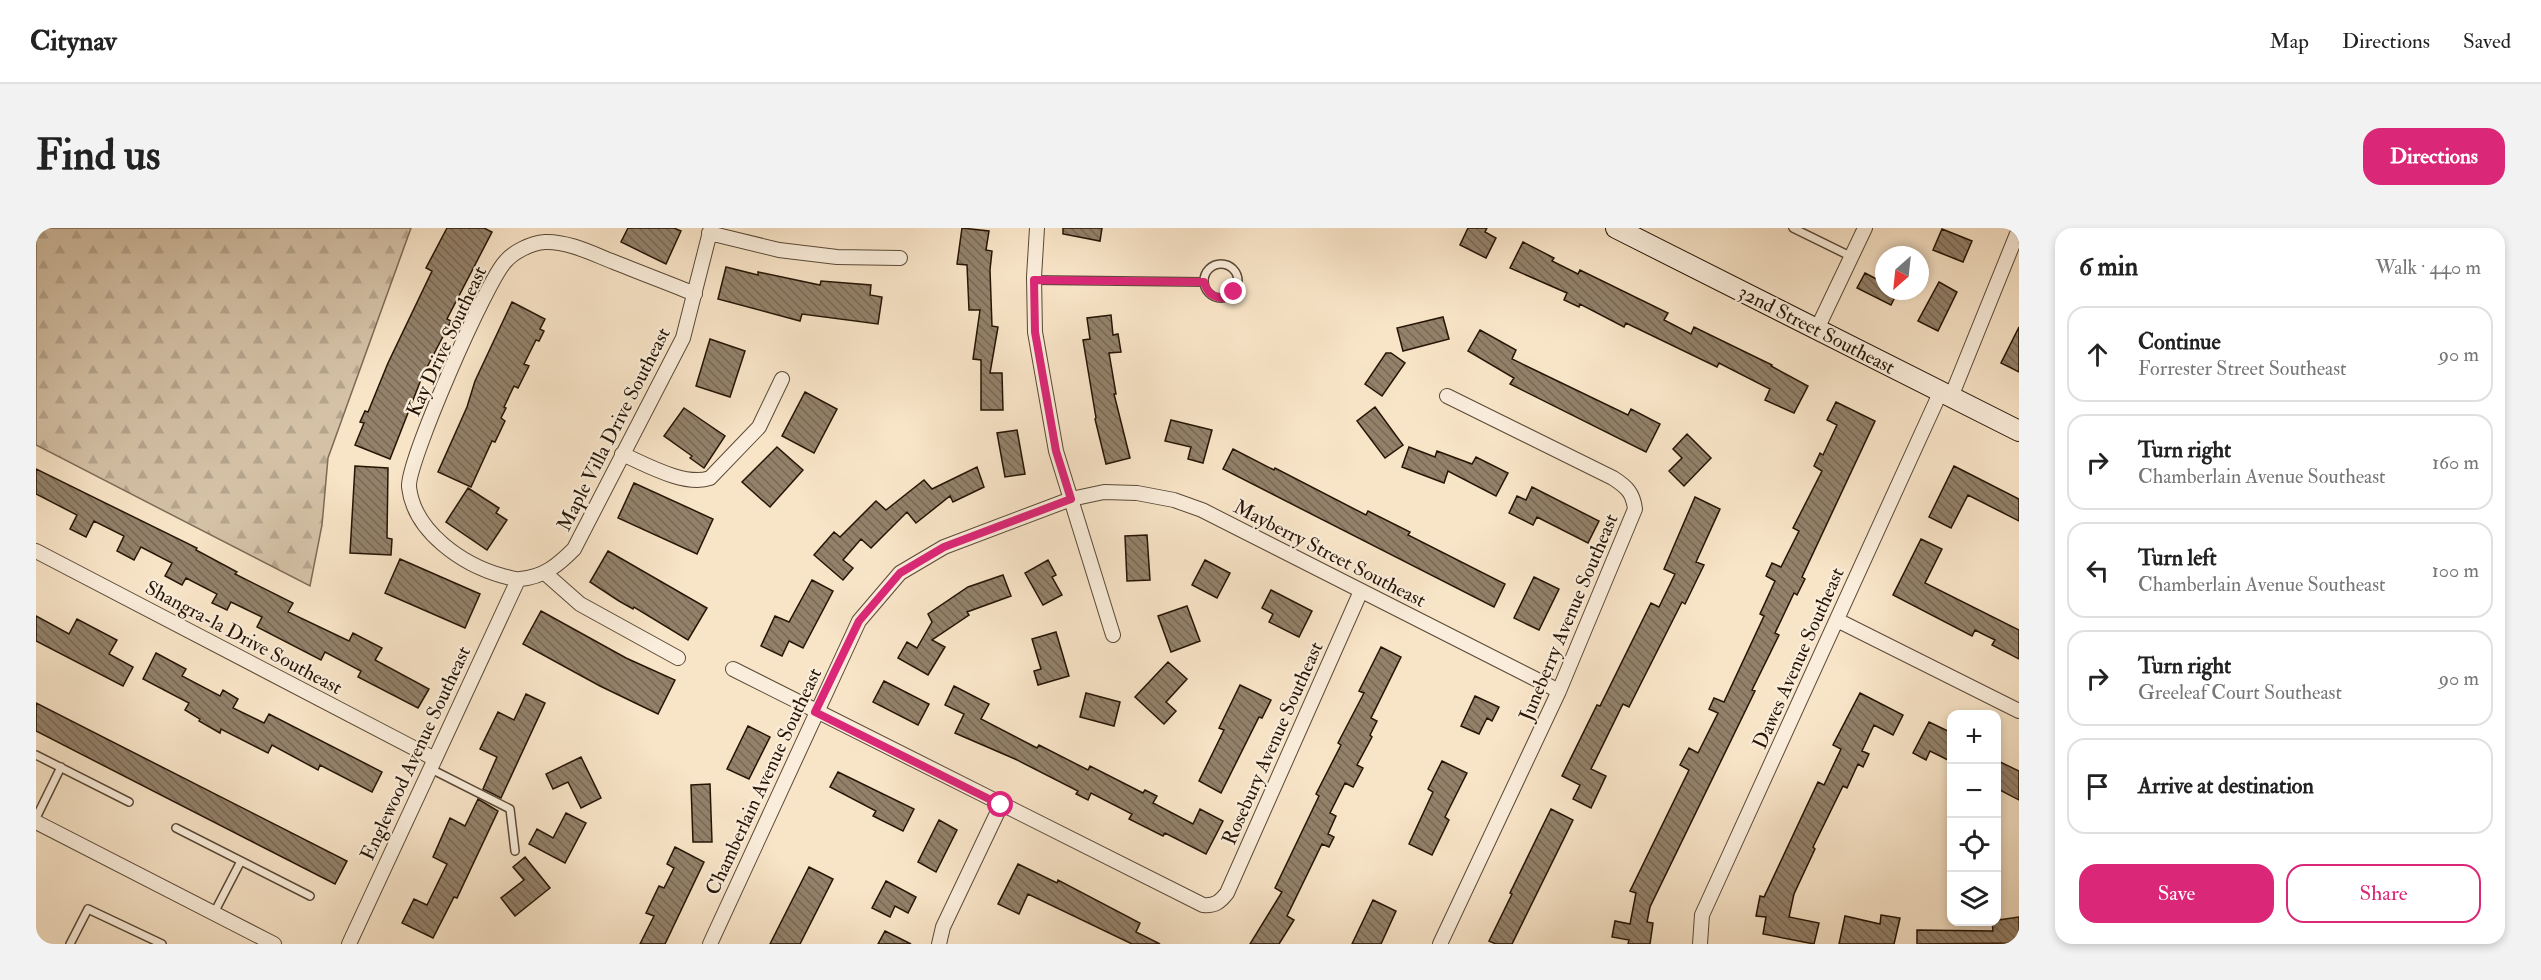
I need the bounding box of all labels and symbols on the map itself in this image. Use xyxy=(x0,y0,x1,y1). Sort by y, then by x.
north arrow xyxy=(1875,246,1929,300)
street label: Kay Drive Southeast xyxy=(401,262,492,420)
route end xyxy=(1220,278,1246,304)
street label: 32nd Street Southeast xyxy=(1734,279,1900,380)
street label: Maple Villa Drive Southeast xyxy=(551,323,677,536)
street label: Mayberry Street Southeast xyxy=(1229,494,1431,613)
street label: Juneberry Avenue Southeast xyxy=(1513,509,1624,726)
street label: Dawes Avenue Southeast xyxy=(1747,563,1850,753)
street label: Shangra-la Drive Southeast xyxy=(141,575,347,700)
street label: Rosebury Avenue Southeast xyxy=(1216,637,1329,849)
street label: Englewood Avenue Southeast xyxy=(355,642,476,864)
street label: Chamberlain Avenue Southeast xyxy=(700,663,827,899)
route start xyxy=(987,791,1013,817)

